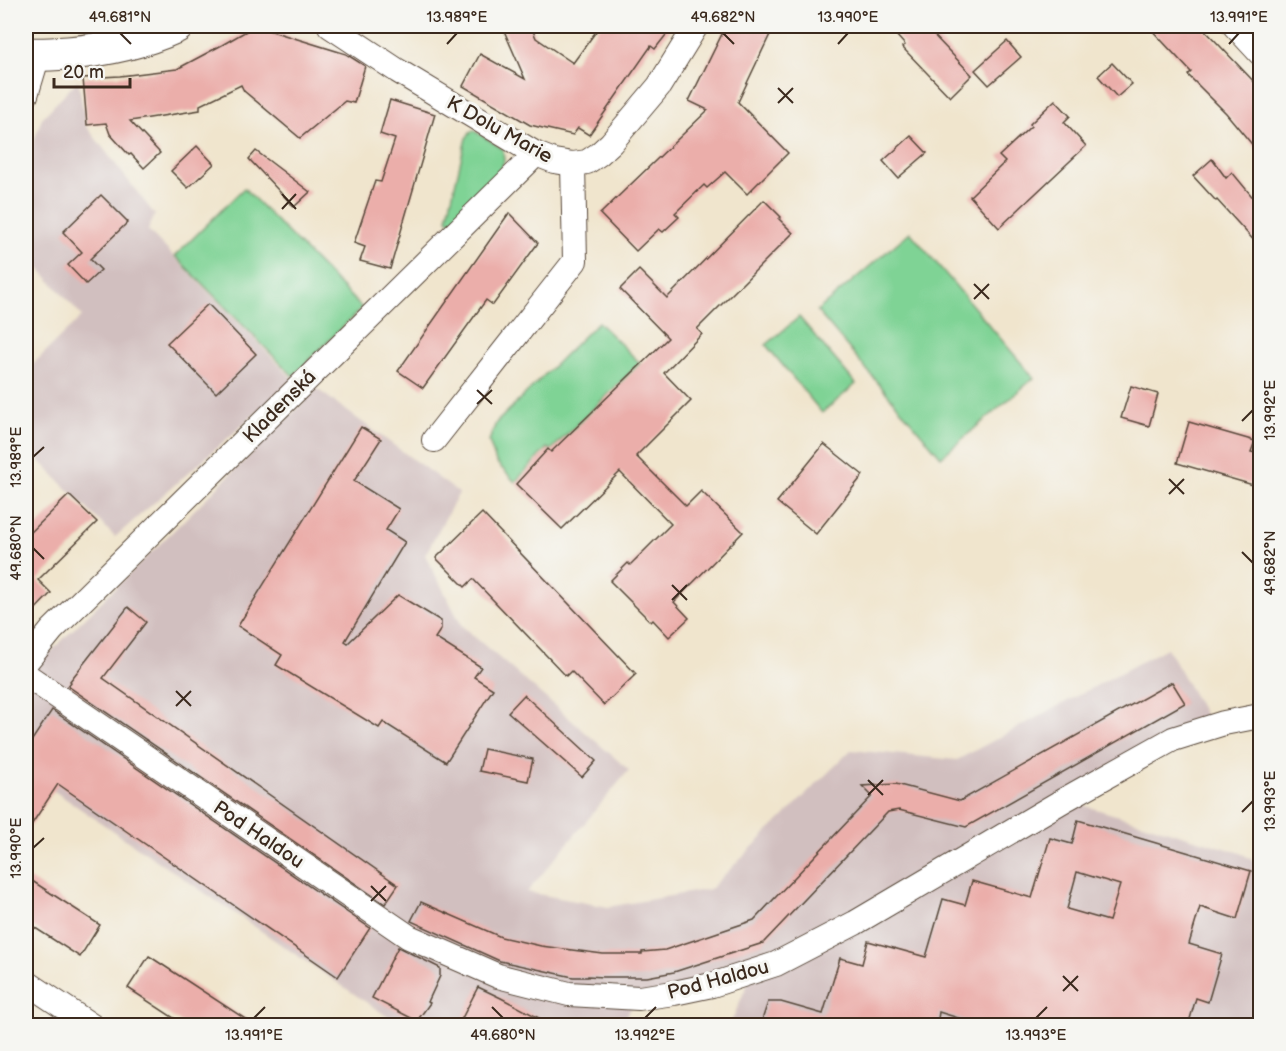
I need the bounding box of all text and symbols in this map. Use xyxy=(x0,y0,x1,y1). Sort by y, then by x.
text: 49.681°N xyxy=(89,8,151,27)
text: 13.989°E xyxy=(427,8,488,27)
text: 49.682°N xyxy=(690,8,756,27)
text: 13.990°E xyxy=(818,8,879,27)
text: 13.991°E xyxy=(1210,8,1268,27)
scale bar xyxy=(54,51,130,89)
text: 20 m xyxy=(63,62,104,83)
street label: K Dolu Marie xyxy=(442,91,557,169)
street label: Kladenská xyxy=(238,365,321,448)
text: 13.992°E xyxy=(1261,380,1280,440)
text: 13.989°E xyxy=(7,426,26,487)
text: 49.680°N xyxy=(7,515,26,581)
text: 49.682°N xyxy=(1261,530,1280,596)
text: 13.993°E xyxy=(1261,770,1280,832)
street label: Pod Haldou xyxy=(209,796,308,874)
text: 13.990°E xyxy=(7,817,26,878)
street label: Pod Haldou xyxy=(665,955,772,1005)
text: 13.991°E xyxy=(225,1026,283,1045)
text: 49.680°N xyxy=(470,1026,536,1045)
text: 13.992°E xyxy=(615,1026,675,1045)
text: 13.993°E xyxy=(1005,1026,1067,1045)

